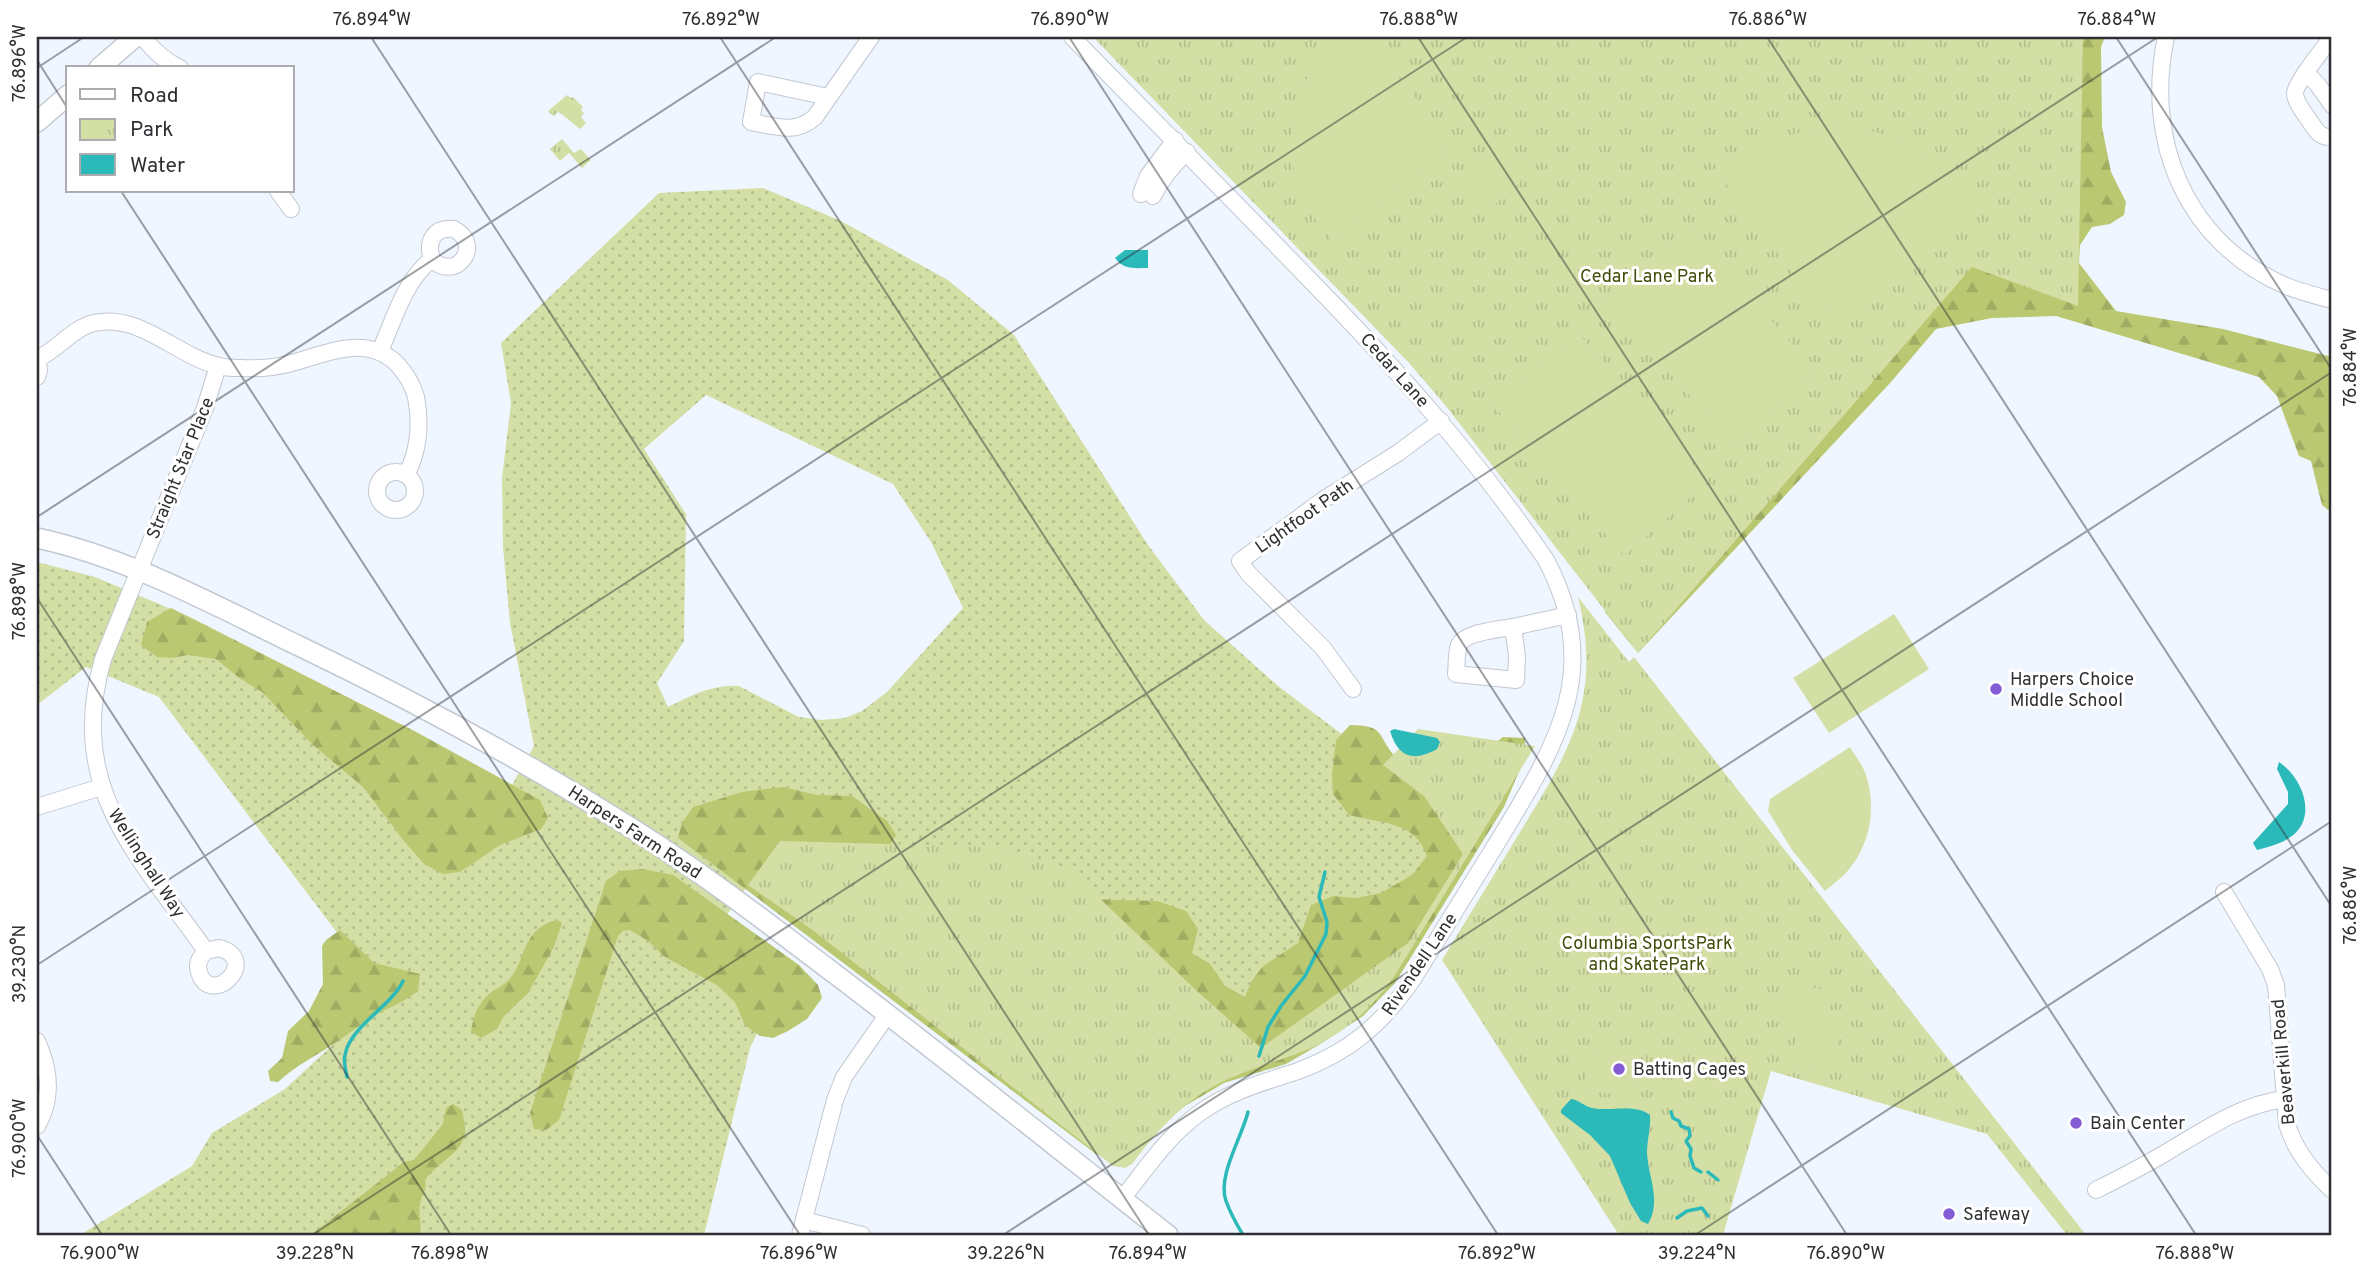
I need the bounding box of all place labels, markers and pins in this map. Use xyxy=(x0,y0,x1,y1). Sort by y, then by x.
place label: Harpers Choice Middle School xyxy=(2010,669,2134,713)
marker: Harpers Choice Middle School xyxy=(1988,681,2004,697)
place label: Batting Cages xyxy=(1633,1059,1746,1082)
marker: Batting Cages xyxy=(1611,1061,1627,1077)
place label: Bain Center xyxy=(2090,1113,2185,1136)
marker: Bain Center xyxy=(2068,1115,2084,1131)
place label: Safeway xyxy=(1963,1204,2030,1227)
marker: Safeway xyxy=(1941,1206,1957,1222)

